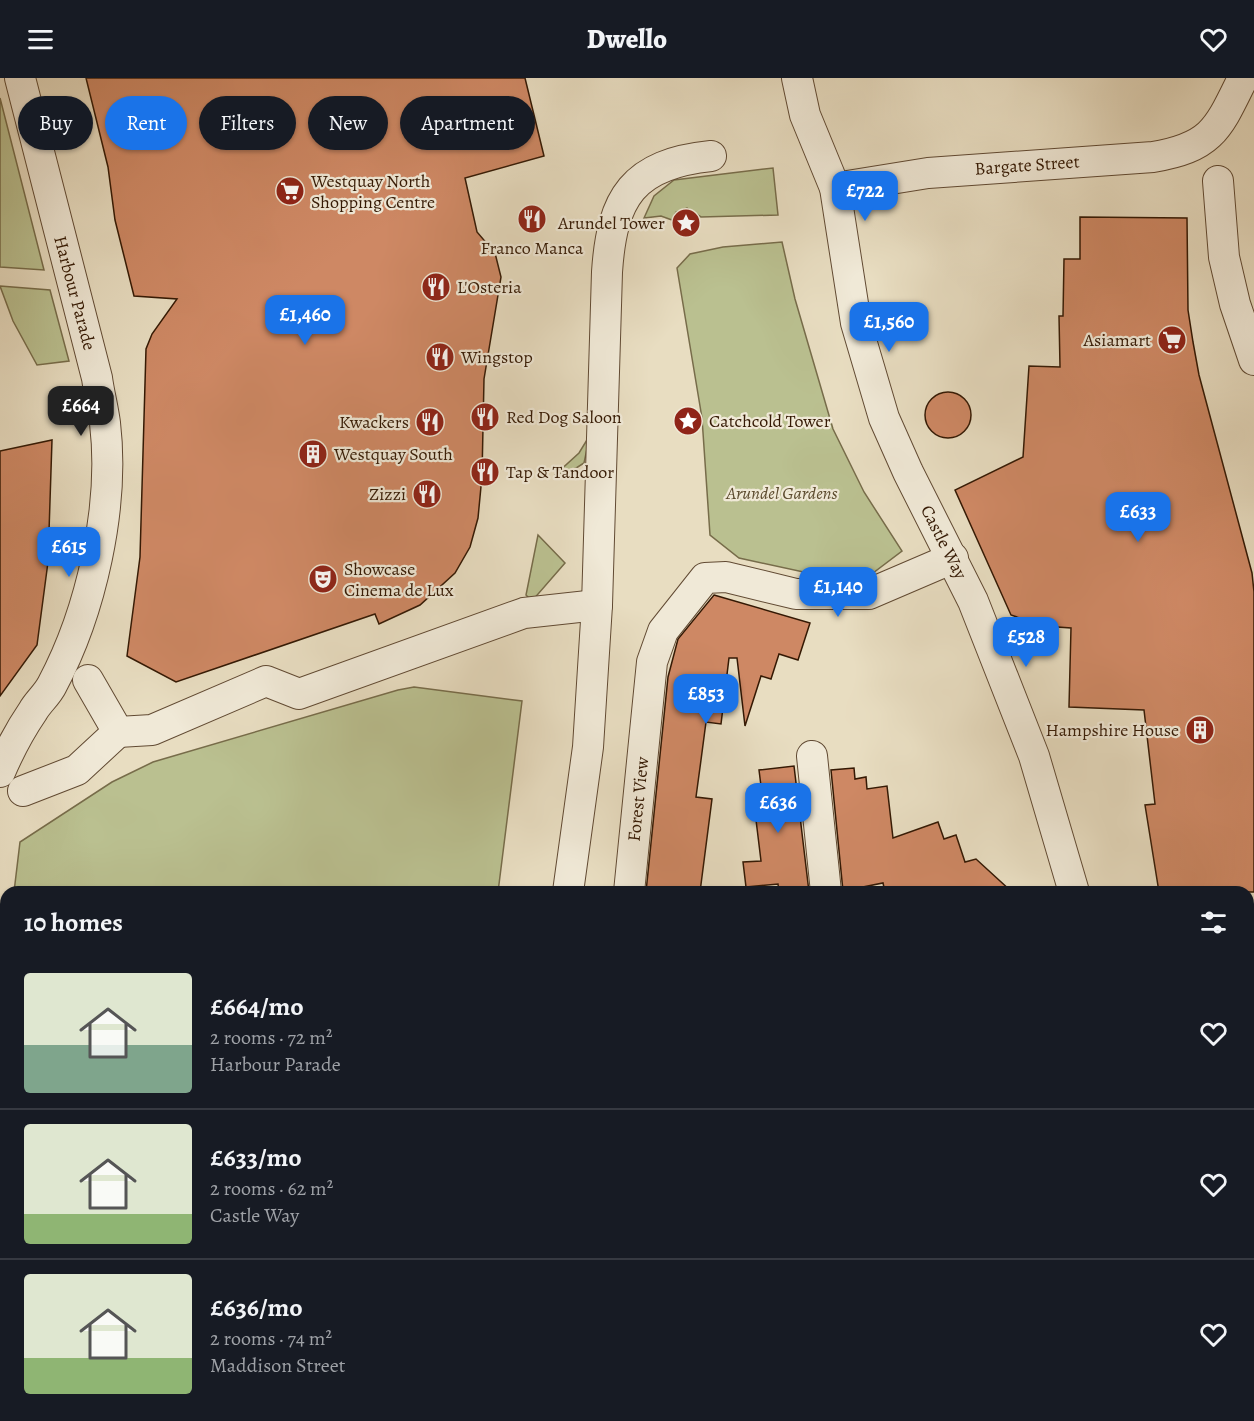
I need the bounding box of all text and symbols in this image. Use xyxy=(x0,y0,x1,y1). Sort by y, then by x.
text: Dwello xyxy=(587,21,667,57)
icon: menu xyxy=(24,23,57,56)
icon: heart xyxy=(1197,23,1230,56)
chip: Buy xyxy=(18,96,93,150)
chip: Rent xyxy=(105,96,187,150)
chip: Filters xyxy=(199,96,296,150)
chip: New xyxy=(308,96,388,150)
chip: Apartment xyxy=(400,96,535,150)
street label: Bargate Street xyxy=(974,149,1080,181)
place label: Westquay North Shopping Centre xyxy=(310,169,435,214)
pin: £722 xyxy=(829,171,901,222)
supermarket icon: Westquay North Shopping Centre xyxy=(274,175,306,207)
text: £722 xyxy=(846,177,884,204)
restaurant icon: Franco Manca xyxy=(516,203,548,235)
place icon: Arundel Tower xyxy=(670,207,702,239)
place label: Arundel Tower xyxy=(557,211,665,235)
street label: Harbour Parade xyxy=(48,233,102,353)
place label: Franco Manca xyxy=(481,236,584,260)
restaurant icon: L'Osteria xyxy=(420,271,452,303)
place label: L'Osteria xyxy=(457,275,522,299)
pin: £1,460 xyxy=(256,295,354,346)
text: £1,460 xyxy=(279,301,331,328)
pin: £1,560 xyxy=(840,302,938,353)
text: £1,560 xyxy=(864,308,914,335)
supermarket icon: Asiamart xyxy=(1156,324,1188,356)
place label: Asiamart xyxy=(1083,328,1151,352)
restaurant icon: Wingstop xyxy=(424,341,456,373)
place label: Wingstop xyxy=(460,345,533,369)
pin: £664 xyxy=(45,386,117,437)
text: £664 xyxy=(62,392,100,419)
restaurant icon: Red Dog Saloon xyxy=(469,401,501,433)
place label: Red Dog Saloon xyxy=(506,405,622,429)
place icon: Catchcold Tower xyxy=(672,405,704,437)
restaurant icon: Kwackers xyxy=(414,406,446,438)
place label: Catchcold Tower xyxy=(709,409,831,433)
place label: Kwackers xyxy=(339,410,409,434)
building icon: Westquay South xyxy=(297,438,329,470)
place label: Westquay South xyxy=(333,442,453,466)
restaurant icon: Tap & Tandoor xyxy=(469,456,501,488)
place label: Tap & Tandoor xyxy=(506,460,614,484)
restaurant icon: Zizzi xyxy=(411,478,443,510)
park label: Arundel Gardens xyxy=(725,481,838,505)
place label: Zizzi xyxy=(369,482,406,506)
pin: £633 xyxy=(1102,492,1174,543)
text: £633 xyxy=(1120,498,1156,525)
street label: Castle Way xyxy=(915,501,973,584)
pin: £615 xyxy=(33,527,105,578)
text: £615 xyxy=(51,533,87,560)
place label: Showcase Cinema de Lux xyxy=(344,557,454,602)
theatre icon: Showcase Cinema de Lux xyxy=(307,563,339,595)
pin: £1,140 xyxy=(789,567,887,618)
text: £1,140 xyxy=(813,573,863,600)
pin: £528 xyxy=(990,617,1062,668)
text: £528 xyxy=(1007,623,1045,650)
pin: £853 xyxy=(670,674,742,725)
text: £853 xyxy=(687,680,725,707)
building icon: Hampshire House xyxy=(1184,714,1216,746)
place label: Hampshire House xyxy=(1045,718,1179,742)
street label: Forest View xyxy=(622,755,654,843)
pin: £636 xyxy=(742,783,814,834)
text: £636 xyxy=(759,789,797,816)
text: 10 homes xyxy=(24,905,123,940)
icon: filters xyxy=(1197,906,1230,939)
text: £664/mo xyxy=(210,989,304,1024)
icon: home xyxy=(72,997,144,1069)
icon: heart xyxy=(1197,1017,1230,1050)
text: 2 rooms · 72 m² xyxy=(210,1024,332,1051)
text: Harbour Parade xyxy=(210,1051,341,1078)
text: £633/mo xyxy=(210,1140,302,1175)
icon: home xyxy=(72,1148,144,1220)
icon: heart xyxy=(1197,1168,1230,1201)
text: 2 rooms · 62 m² xyxy=(210,1175,333,1202)
text: Castle Way xyxy=(210,1202,299,1229)
text: £636/mo xyxy=(210,1290,303,1325)
icon: home xyxy=(72,1298,144,1370)
icon: heart xyxy=(1197,1318,1230,1351)
text: 2 rooms · 74 m² xyxy=(210,1325,332,1352)
text: Maddison Street xyxy=(210,1352,345,1379)

